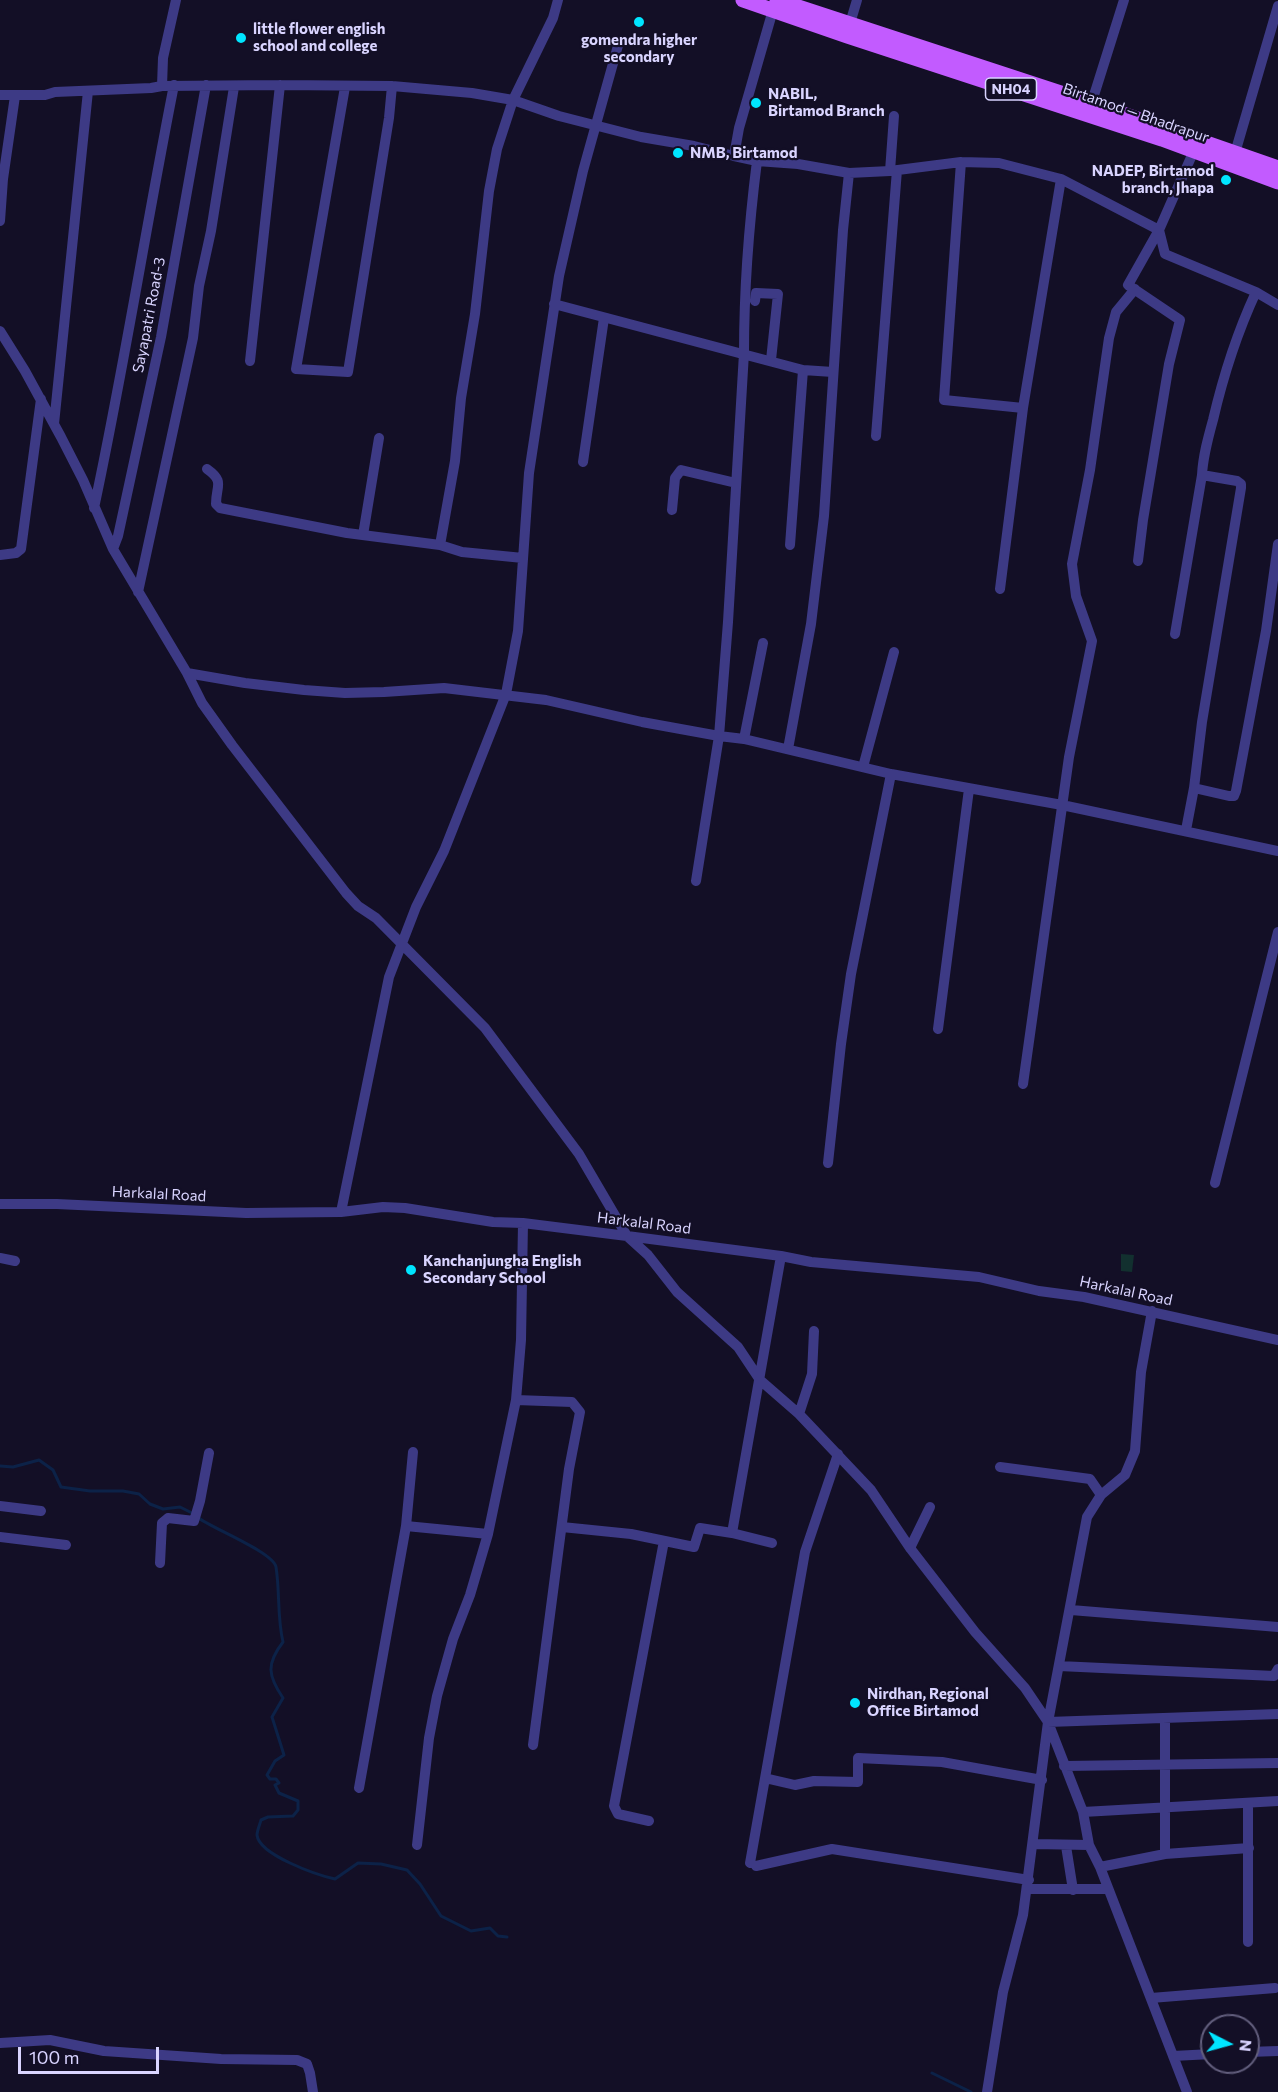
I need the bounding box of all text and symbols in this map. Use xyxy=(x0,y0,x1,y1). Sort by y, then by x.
marker: gomendra higher secondary xyxy=(632,15,646,29)
place label: little flower english school and college xyxy=(253,20,386,55)
marker: little flower english school and college xyxy=(234,31,248,45)
place label: gomendra higher secondary xyxy=(581,31,697,66)
road number: NH04 xyxy=(986,78,1036,100)
street label: Birtamod — Bhadrapur xyxy=(1060,80,1212,146)
place label: NABIL, Birtamod Branch xyxy=(768,85,885,120)
marker: NABIL, Birtamod Branch xyxy=(749,96,763,110)
place label: NMB, Birtamod xyxy=(690,144,798,162)
marker: NMB, Birtamod xyxy=(671,146,685,160)
place label: NADEP, Birtamod branch, Jhapa xyxy=(1092,162,1214,197)
marker: NADEP, Birtamod branch, Jhapa xyxy=(1219,173,1233,187)
street label: Sayapatri Road-3 xyxy=(129,256,169,374)
street label: Harkalal Road xyxy=(111,1183,207,1205)
street label: Harkalal Road xyxy=(596,1208,692,1238)
place label: Kanchanjungha English Secondary School xyxy=(423,1252,581,1287)
marker: Kanchanjungha English Secondary School xyxy=(404,1263,418,1277)
street label: Harkalal Road xyxy=(1078,1272,1174,1310)
place label: Nirdhan, Regional Office Birtamod xyxy=(867,1685,989,1720)
marker: Nirdhan, Regional Office Birtamod xyxy=(848,1696,862,1710)
north arrow xyxy=(1200,2014,1260,2074)
scale bar xyxy=(21,2035,162,2073)
text: N xyxy=(1236,2039,1256,2053)
text: 100 m xyxy=(29,2046,79,2068)

